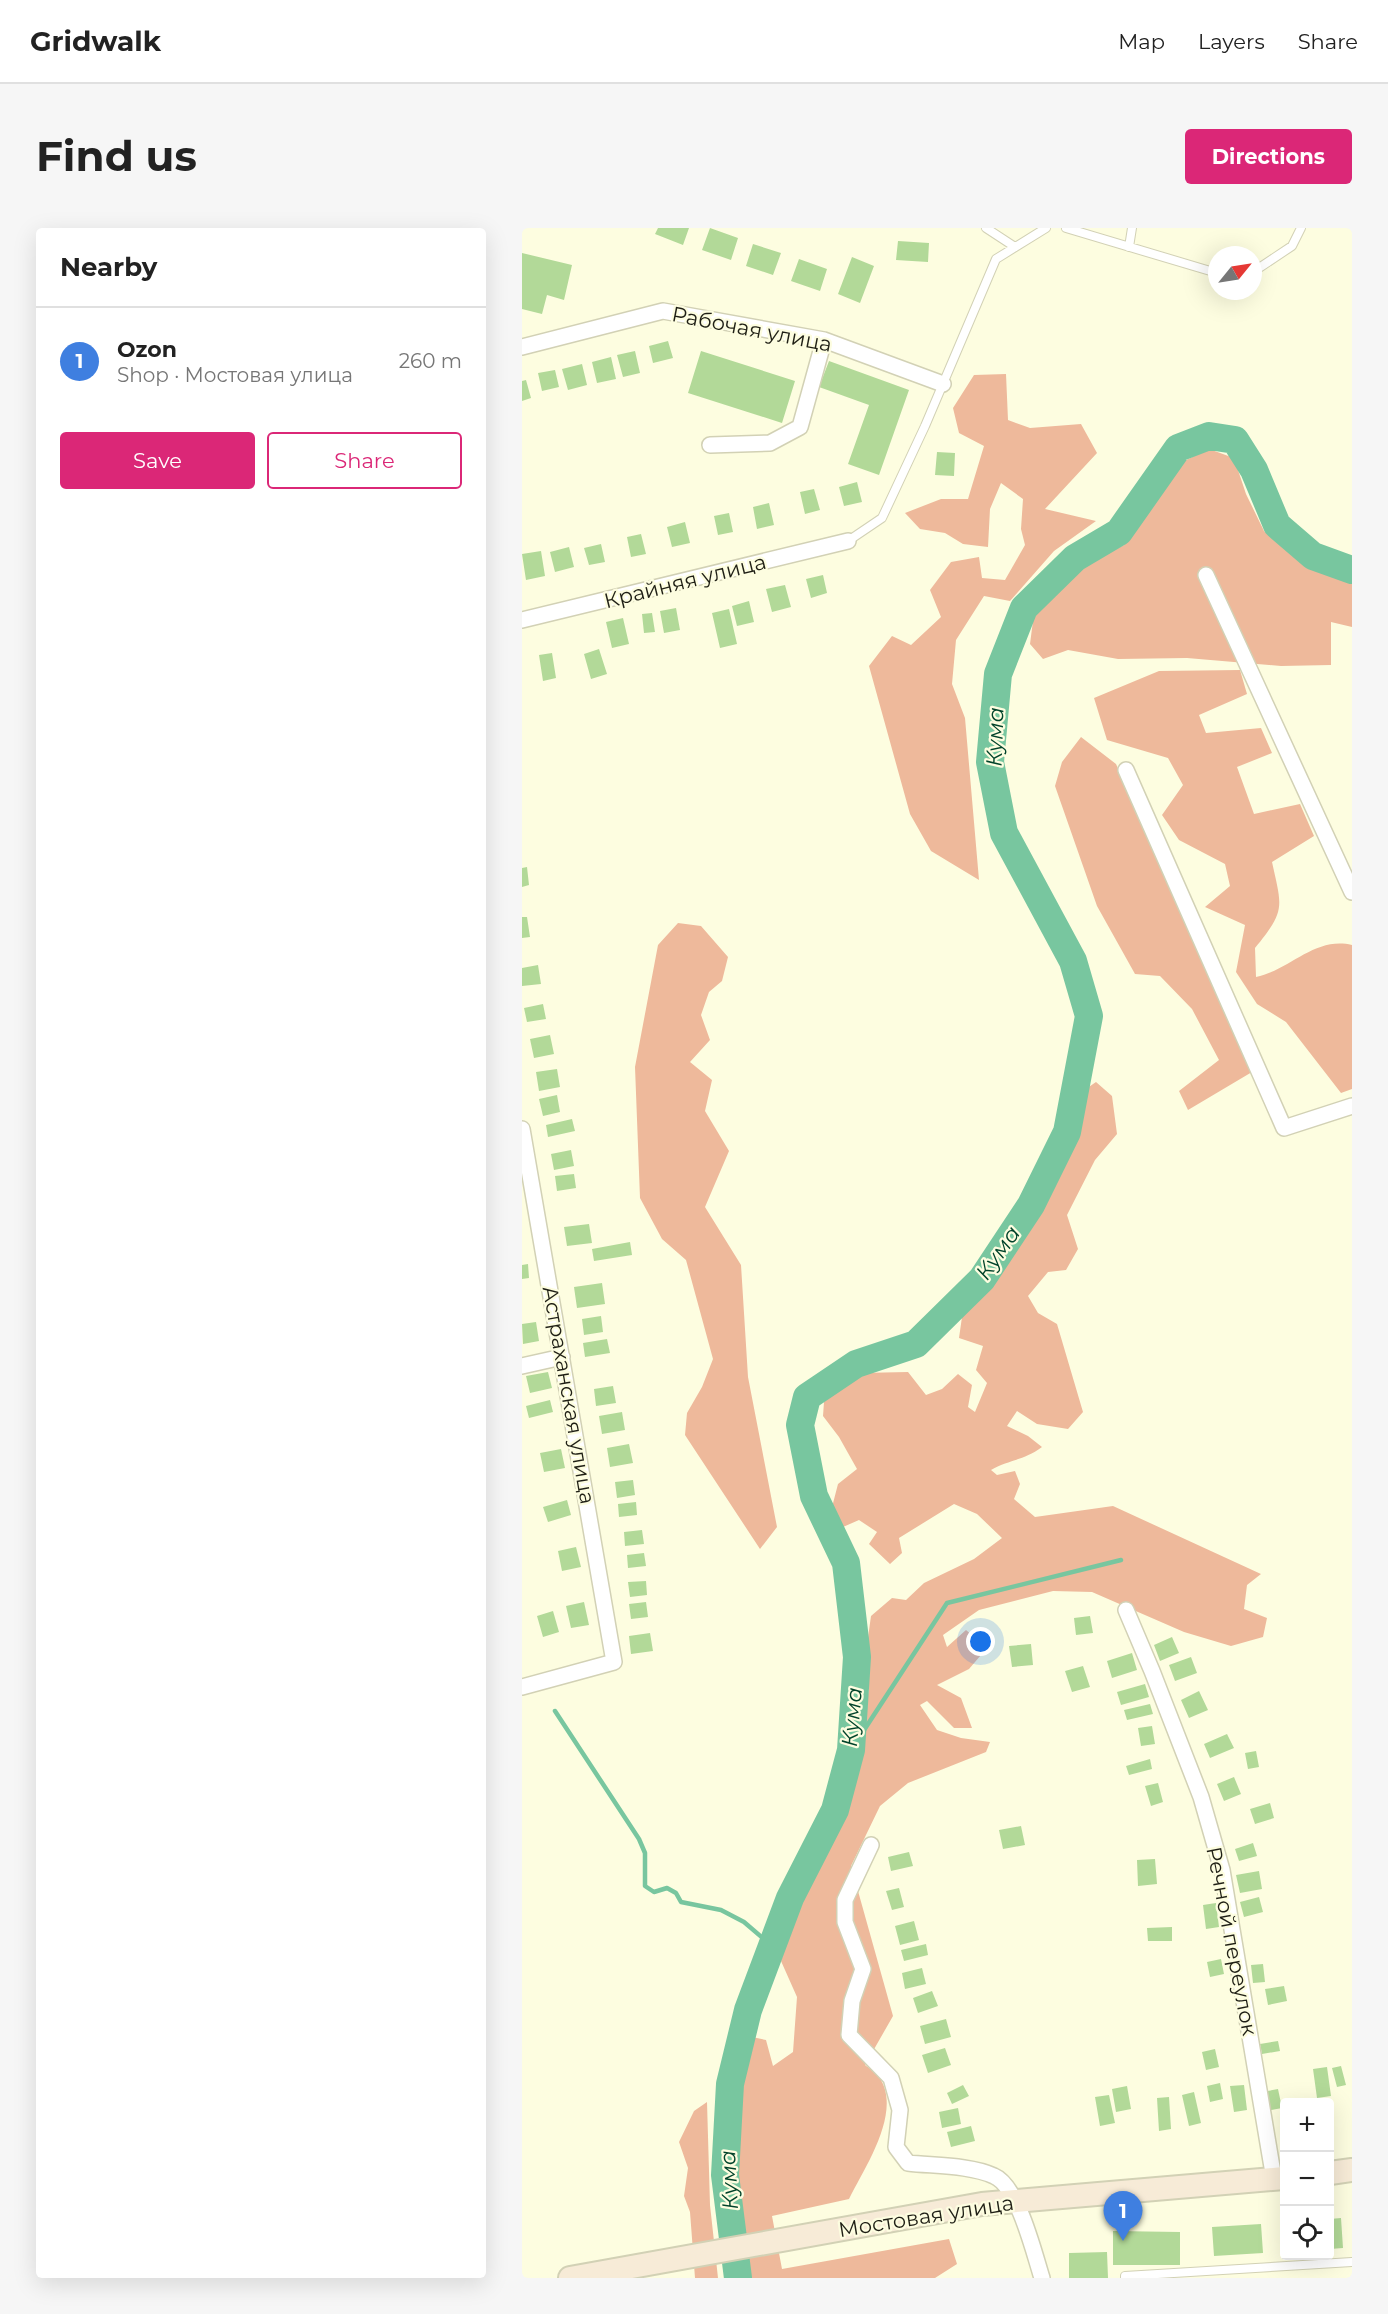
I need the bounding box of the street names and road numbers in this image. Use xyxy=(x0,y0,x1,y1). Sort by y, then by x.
street label: Рабочая улица xyxy=(670,301,834,357)
street label: Крайняя улица xyxy=(601,549,769,613)
street label: Астраханская улица xyxy=(538,1284,600,1506)
street label: Речной переулок xyxy=(1201,1844,1263,2038)
street label: Мостовая улица xyxy=(837,2190,1015,2242)

